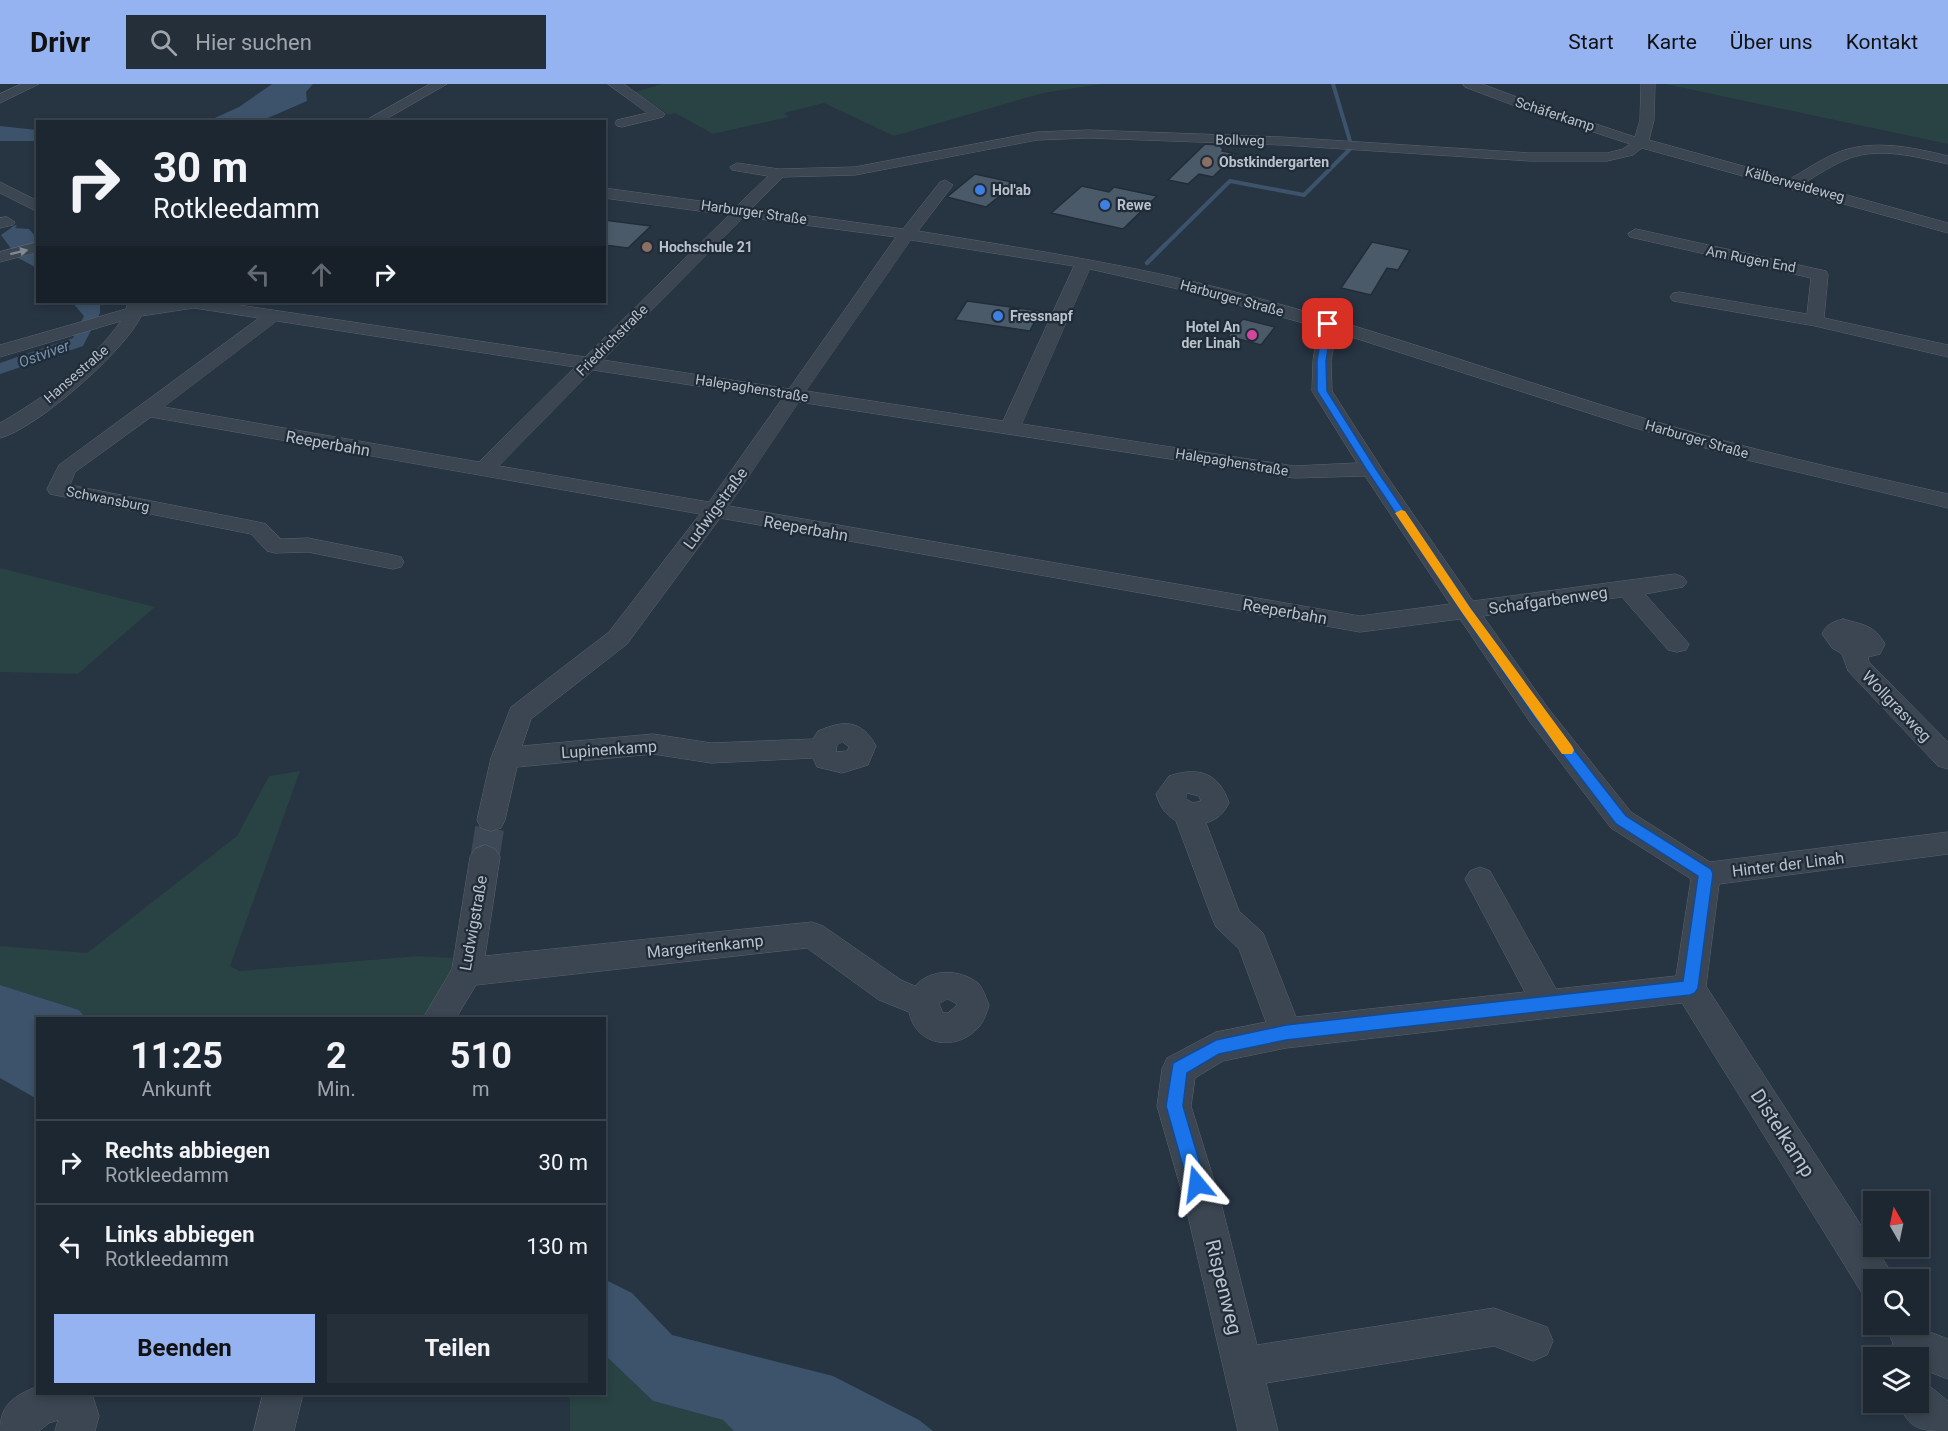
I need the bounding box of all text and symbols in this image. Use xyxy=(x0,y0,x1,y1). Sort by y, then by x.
search box xyxy=(126,15,546,69)
text: Drivr xyxy=(30,26,90,59)
icon: search xyxy=(147,26,180,59)
text: Hier suchen xyxy=(195,30,312,55)
text: Start xyxy=(1568,30,1614,54)
text: Karte xyxy=(1647,30,1697,54)
text: Über uns xyxy=(1730,30,1813,54)
text: Kontakt xyxy=(1846,30,1918,54)
street label: Schäferkamp xyxy=(1513,94,1597,134)
street label: Bollweg xyxy=(1215,132,1265,148)
text: 30 m xyxy=(153,143,248,192)
icon: right xyxy=(54,144,132,222)
place label: Obstkindergarten xyxy=(1219,154,1329,170)
marker: Obstkindergarten xyxy=(1200,155,1214,169)
street label: Kälberweideweg xyxy=(1743,163,1847,205)
place label: Hol'ab xyxy=(992,182,1031,198)
marker: Hol'ab xyxy=(973,183,987,197)
text: Rotkleedamm xyxy=(153,193,320,225)
street label: Harburger Straße xyxy=(700,197,808,227)
place label: Rewe xyxy=(1117,197,1152,213)
marker: Rewe xyxy=(1098,198,1112,212)
place label: Hochschule 21 xyxy=(659,239,753,255)
marker: Hochschule 21 xyxy=(640,240,654,254)
street label: Am Rugen End xyxy=(1705,242,1797,276)
one-way arrow xyxy=(10,247,28,257)
icon: left xyxy=(242,258,275,291)
icon: ahead xyxy=(305,258,338,291)
icon: right xyxy=(368,258,401,291)
street label: Harburger Straße xyxy=(1178,276,1286,320)
pin xyxy=(1302,298,1353,349)
street label: Friedrichstraße xyxy=(573,301,651,379)
icon: arrive xyxy=(1311,307,1344,340)
place label: Fressnapf xyxy=(1010,308,1074,324)
marker: Fressnapf xyxy=(991,309,1005,323)
place label: Hotel An der Linah xyxy=(1181,319,1240,351)
marker: Hotel An der Linah xyxy=(1245,328,1259,342)
water label: Ostviver xyxy=(16,336,73,371)
street label: Hansestraße xyxy=(41,342,111,406)
street label: Halepaghenstraße xyxy=(694,371,810,405)
street label: Harburger Straße xyxy=(1643,417,1751,461)
street label: Reeperbahn xyxy=(284,427,371,460)
street label: Halepaghenstraße xyxy=(1174,445,1290,479)
street label: Ludwigstraße xyxy=(679,464,751,553)
street label: Schwansburg xyxy=(65,483,151,515)
street label: Reeperbahn xyxy=(762,512,849,545)
street label: Schafgarbenweg xyxy=(1487,583,1609,618)
street label: Reeperbahn xyxy=(1241,595,1328,628)
street label: Wollgrasweg xyxy=(1858,667,1935,746)
street label: Lupinenkamp xyxy=(561,737,658,762)
street label: Hinter der Linah xyxy=(1731,848,1845,881)
street label: Ludwigstraße xyxy=(456,874,491,972)
street label: Margeritenkamp xyxy=(646,931,764,962)
text: 11:25 xyxy=(130,1035,223,1077)
text: 2 xyxy=(326,1035,347,1077)
text: 510 xyxy=(450,1035,512,1077)
text: Ankunft xyxy=(142,1077,211,1101)
text: Min. xyxy=(317,1077,356,1101)
text: m xyxy=(472,1077,490,1101)
street label: Distelkamp xyxy=(1746,1084,1820,1182)
text: Rechts abbiegen xyxy=(105,1138,270,1163)
icon: right xyxy=(54,1146,87,1179)
text: 30 m xyxy=(539,1150,588,1175)
position arrow xyxy=(1165,1152,1229,1216)
text: Rotkleedamm xyxy=(105,1163,229,1187)
north arrow xyxy=(1863,1191,1929,1257)
map controls xyxy=(1863,1191,1929,1413)
text: Links abbiegen xyxy=(105,1222,255,1247)
icon: left xyxy=(54,1230,87,1263)
text: 130 m xyxy=(526,1234,588,1259)
street label: Rispenweg xyxy=(1201,1237,1247,1337)
text: Rotkleedamm xyxy=(105,1247,229,1271)
button: search xyxy=(1863,1269,1929,1335)
button: Beenden xyxy=(54,1314,315,1383)
button: Teilen xyxy=(327,1314,588,1383)
button: layers xyxy=(1863,1347,1929,1413)

